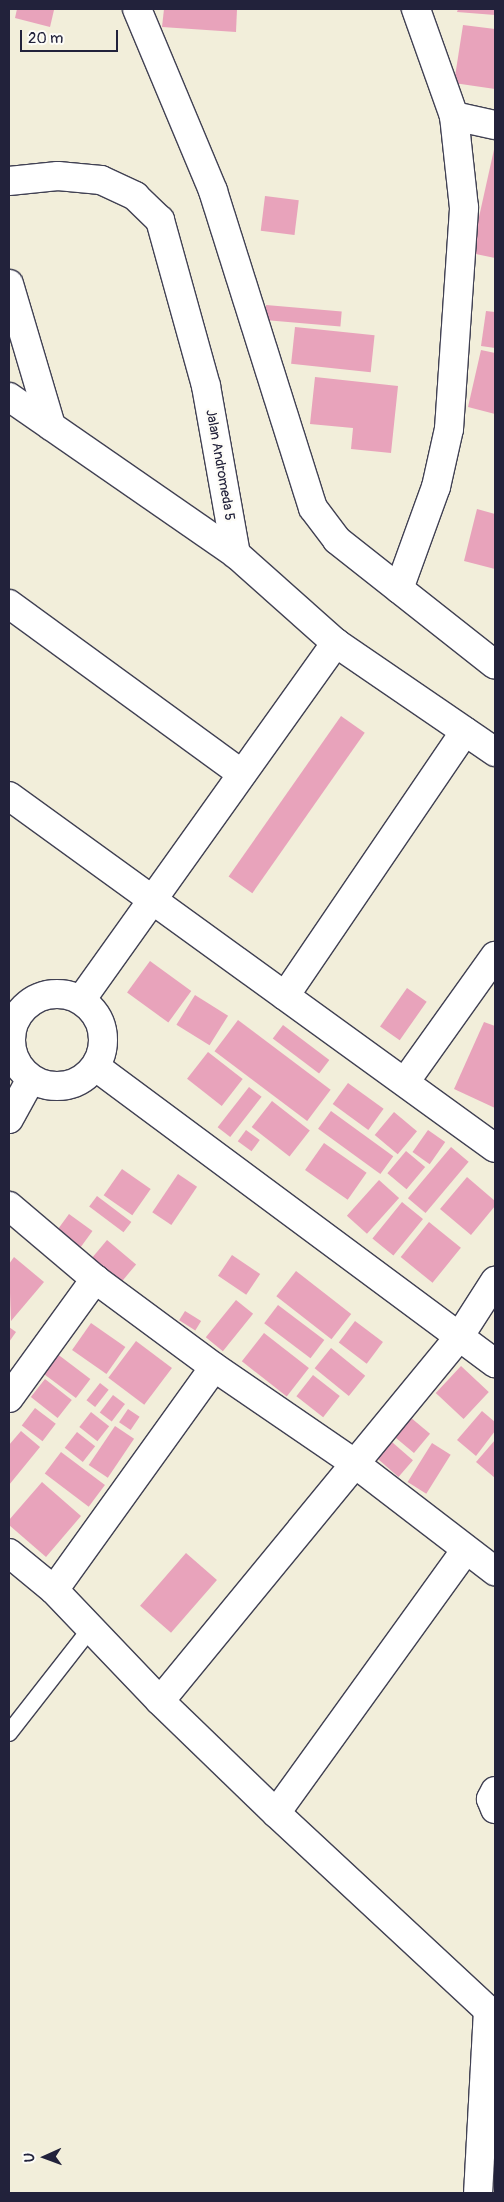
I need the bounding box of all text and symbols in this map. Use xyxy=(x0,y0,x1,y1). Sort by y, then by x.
scale bar xyxy=(22,20,120,52)
text: 20 m xyxy=(28,29,63,48)
street label: Jalan Andromeda 5 xyxy=(202,408,238,522)
north arrow xyxy=(20,2132,70,2182)
text: U xyxy=(21,2153,38,2162)

